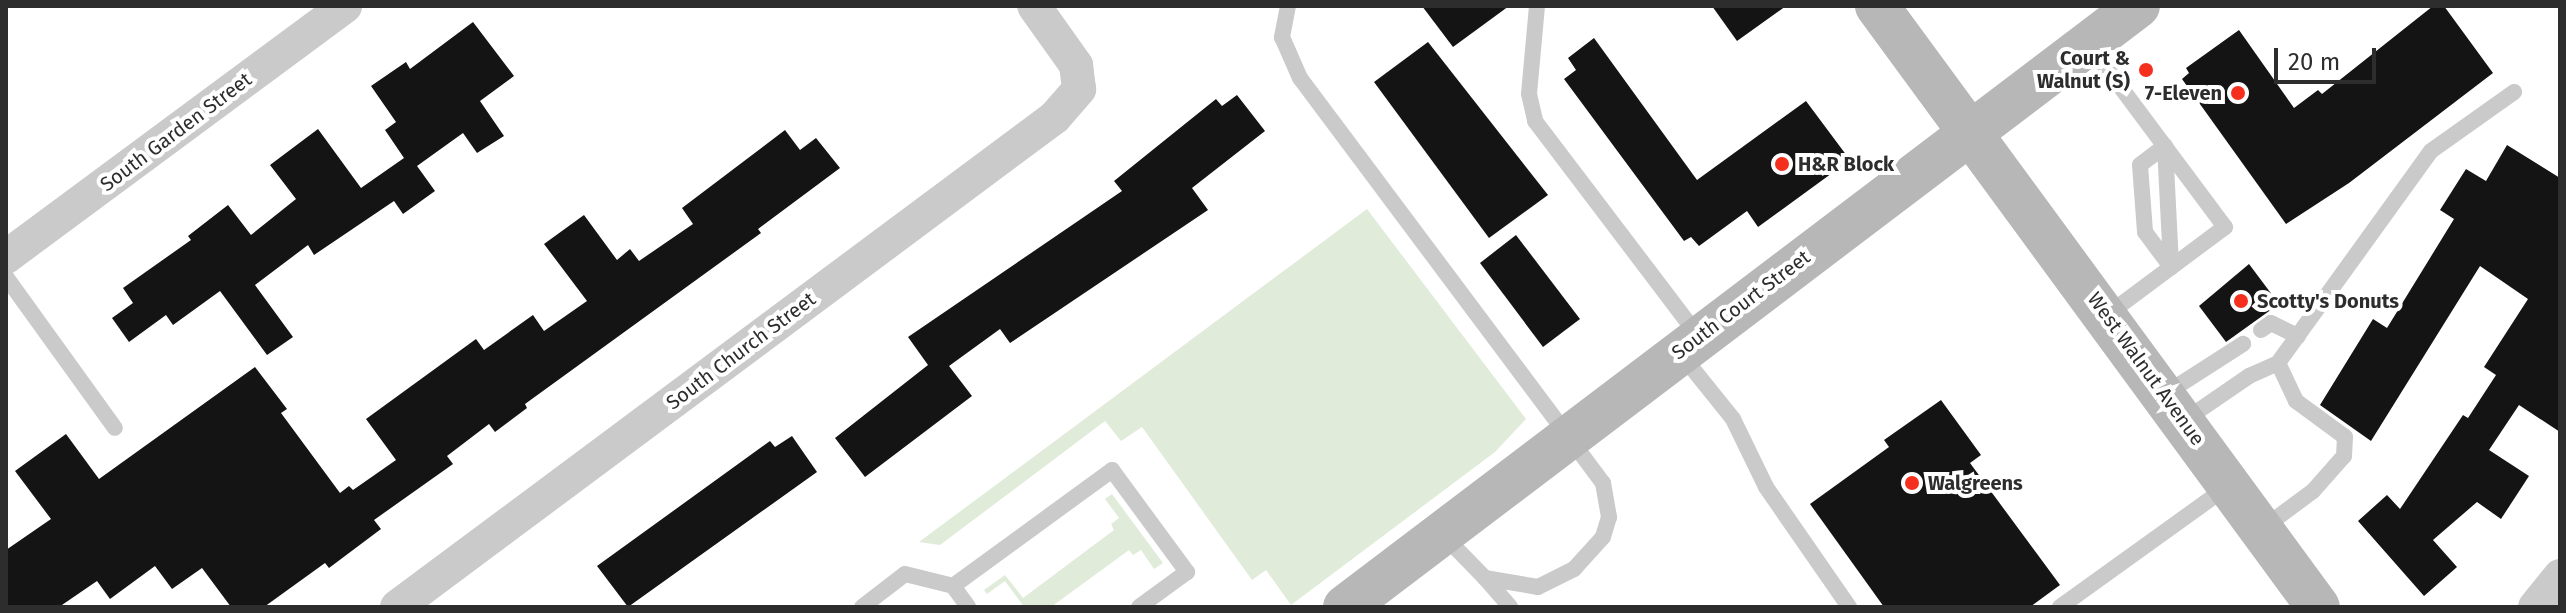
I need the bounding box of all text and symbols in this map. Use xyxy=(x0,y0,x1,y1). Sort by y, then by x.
scale bar xyxy=(2278,32,2380,82)
place label: Court & Walnut (S) xyxy=(2037,46,2130,93)
text: 20 m xyxy=(2288,48,2340,76)
marker: Court & Walnut (S) xyxy=(2137,61,2155,79)
street label: South Garden Street xyxy=(96,67,256,197)
place label: 7-Eleven xyxy=(2145,81,2222,105)
marker: 7-Eleven xyxy=(2229,84,2247,102)
place label: H&R Block xyxy=(1798,152,1894,176)
marker: H&R Block xyxy=(1773,155,1791,173)
street label: South Court Street xyxy=(1667,245,1815,365)
street label: South Church Street xyxy=(662,287,820,415)
street label: West Walnut Avenue xyxy=(2082,288,2210,450)
place label: Scotty's Donuts xyxy=(2257,289,2399,313)
marker: Scotty's Donuts xyxy=(2232,292,2250,310)
place label: Walgreens xyxy=(1928,471,2023,495)
marker: Walgreens xyxy=(1903,474,1921,492)

